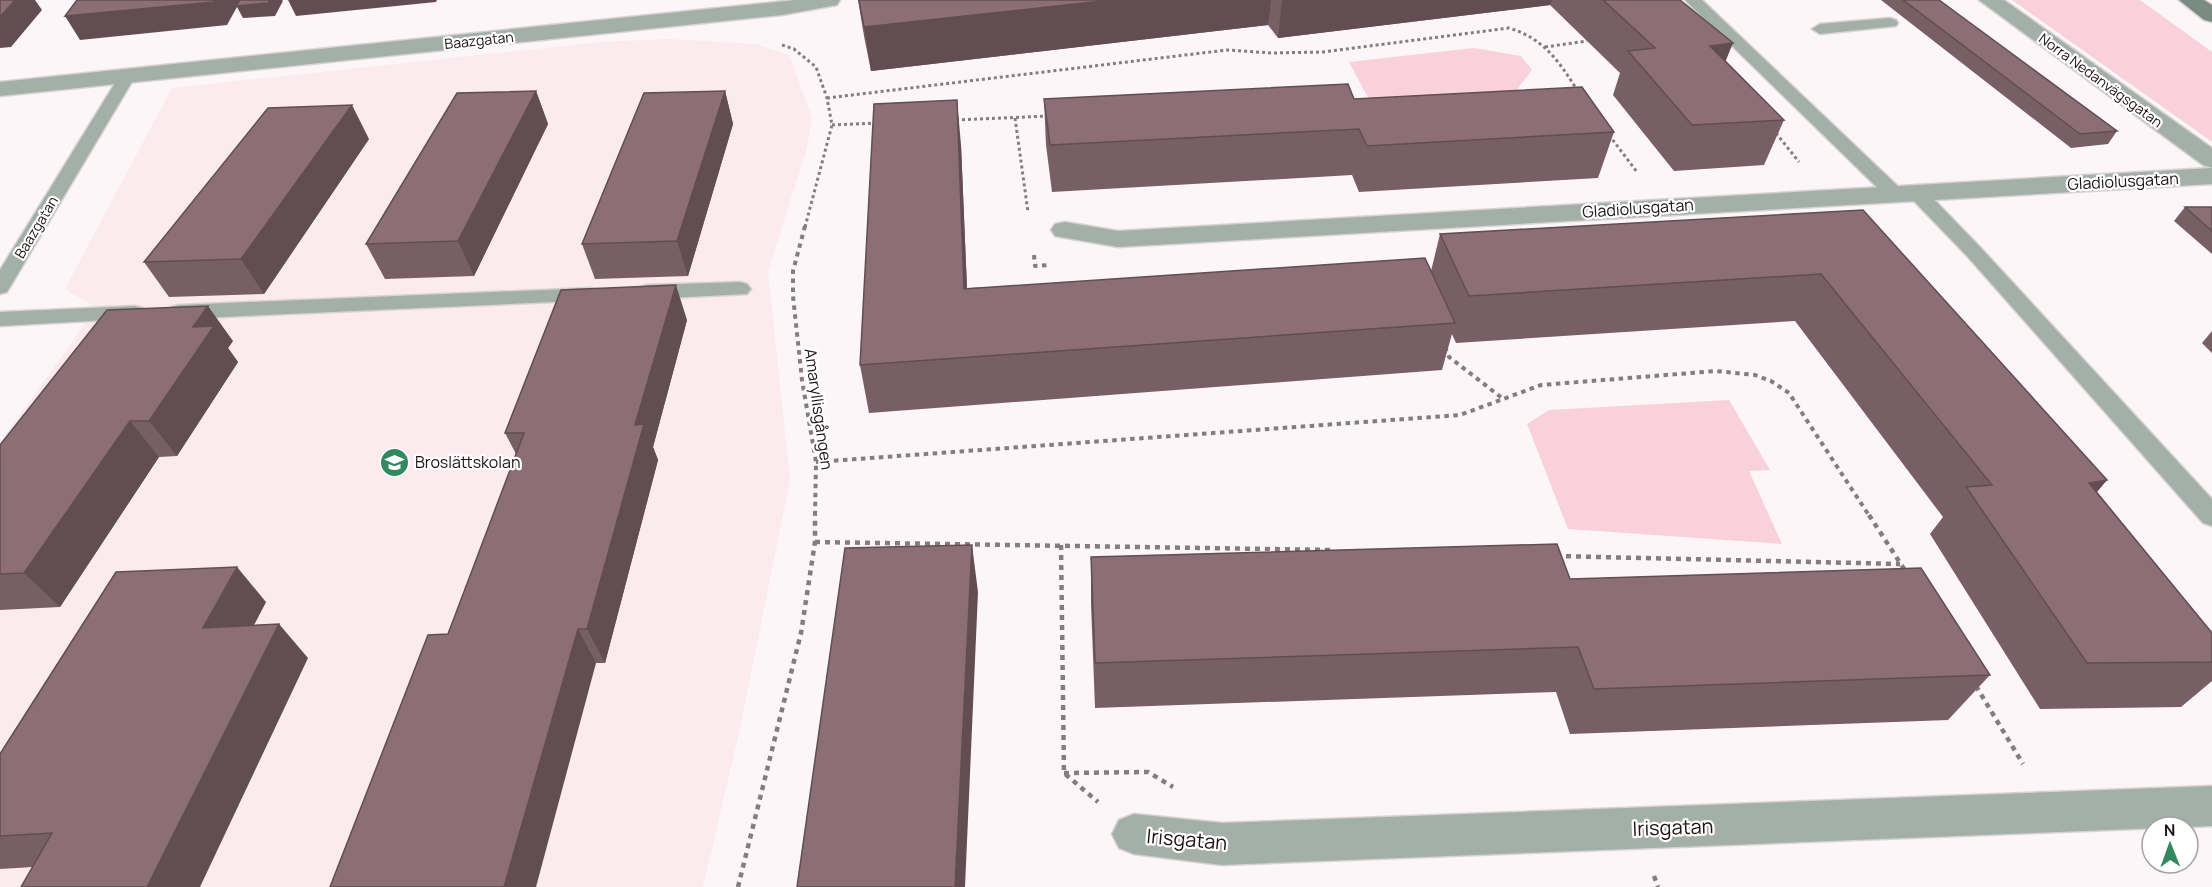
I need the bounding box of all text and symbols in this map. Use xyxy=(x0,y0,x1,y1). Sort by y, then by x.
street label: Baazgatan xyxy=(444,27,514,53)
street label: Norra Nedanvägsgatan xyxy=(2035,29,2167,131)
street label: Gladiolusgatan xyxy=(2067,167,2179,195)
street label: Baazgatan xyxy=(10,192,62,262)
street label: Gladiolusgatan xyxy=(1582,193,1694,223)
street label: Amaryllisgången xyxy=(800,347,838,471)
school or university icon: Broslättskolan xyxy=(378,446,410,478)
place label: Broslättskolan xyxy=(415,451,520,473)
street label: Irisgatan xyxy=(1632,812,1714,842)
north arrow xyxy=(2140,815,2200,875)
text: N xyxy=(2164,819,2176,841)
street label: Irisgatan xyxy=(1145,822,1229,856)

